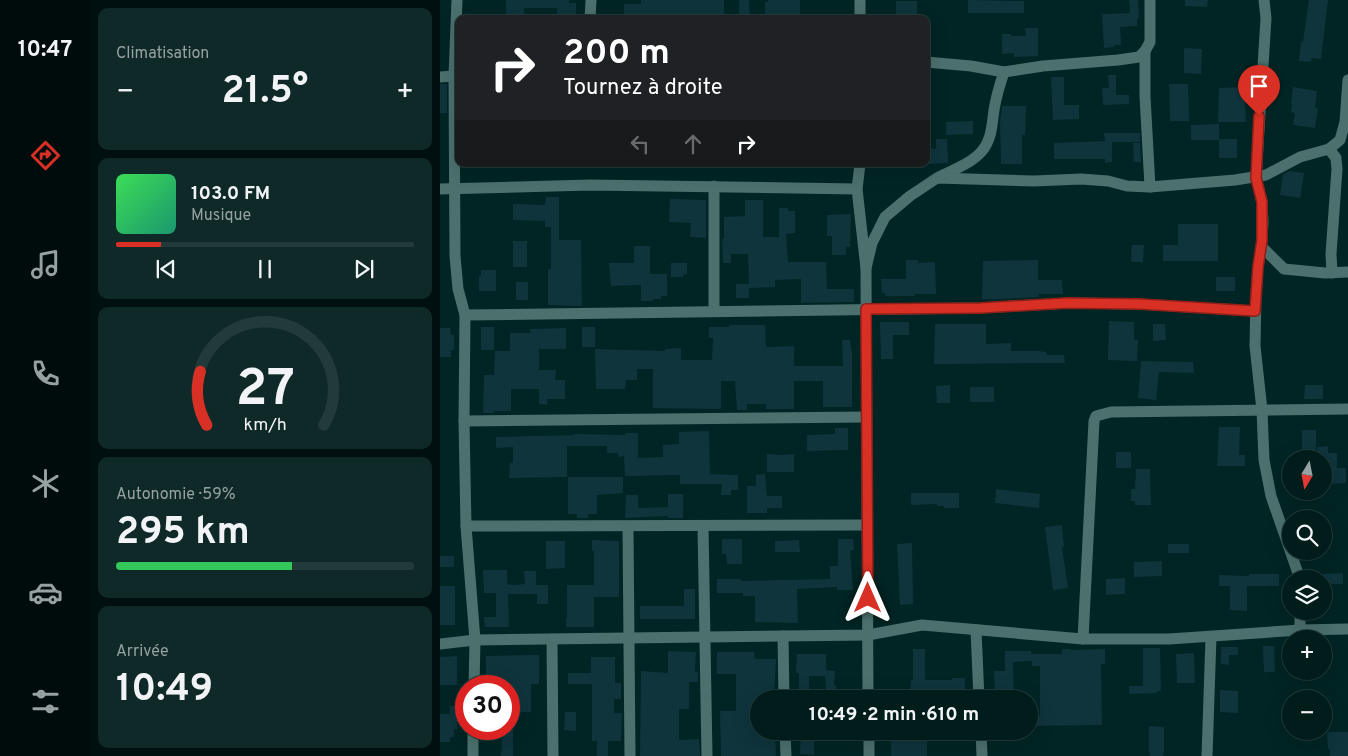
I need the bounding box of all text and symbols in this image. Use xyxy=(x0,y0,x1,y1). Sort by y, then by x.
text: 200 m xyxy=(563,32,670,76)
icon: right xyxy=(480,35,545,100)
text: 10:47 xyxy=(18,37,72,64)
text: Climatisation xyxy=(116,44,209,64)
pin xyxy=(1238,65,1280,116)
text: 21.5° xyxy=(222,68,308,117)
icon: arrive xyxy=(1245,72,1273,100)
text: − xyxy=(116,75,134,111)
text: + xyxy=(396,75,414,111)
text: Tournez à droite xyxy=(563,75,723,102)
icon: left xyxy=(626,130,654,158)
icon: ahead xyxy=(679,130,707,158)
icon: right xyxy=(732,130,760,158)
icon: directions xyxy=(28,138,63,173)
text: 103.0 FM xyxy=(191,182,270,206)
text: Musique xyxy=(191,206,251,226)
icon: music xyxy=(28,247,63,282)
icon: previous xyxy=(152,255,180,283)
icon: pause xyxy=(251,255,279,283)
icon: next xyxy=(350,255,378,283)
icon: phone xyxy=(28,356,63,391)
text: 27 xyxy=(235,358,295,424)
text: km/h xyxy=(243,414,287,437)
north arrow xyxy=(1282,450,1332,500)
map controls xyxy=(1282,450,1332,740)
icon: climate xyxy=(28,466,63,501)
text: Autonomie · 59% xyxy=(116,485,236,505)
text: 295 km xyxy=(116,509,250,558)
button: search xyxy=(1282,510,1332,560)
button: layers xyxy=(1282,570,1332,620)
position arrow xyxy=(841,571,893,623)
icon: car xyxy=(28,575,63,610)
button: + xyxy=(1282,630,1332,680)
text: Arrivée xyxy=(116,642,169,662)
text: 10:49 xyxy=(116,666,213,715)
speed limit sign: 30 xyxy=(455,675,520,740)
icon: filters xyxy=(28,684,63,719)
button: − xyxy=(1282,690,1332,740)
text: 10:49 · 2 min · 610 m xyxy=(809,703,979,727)

